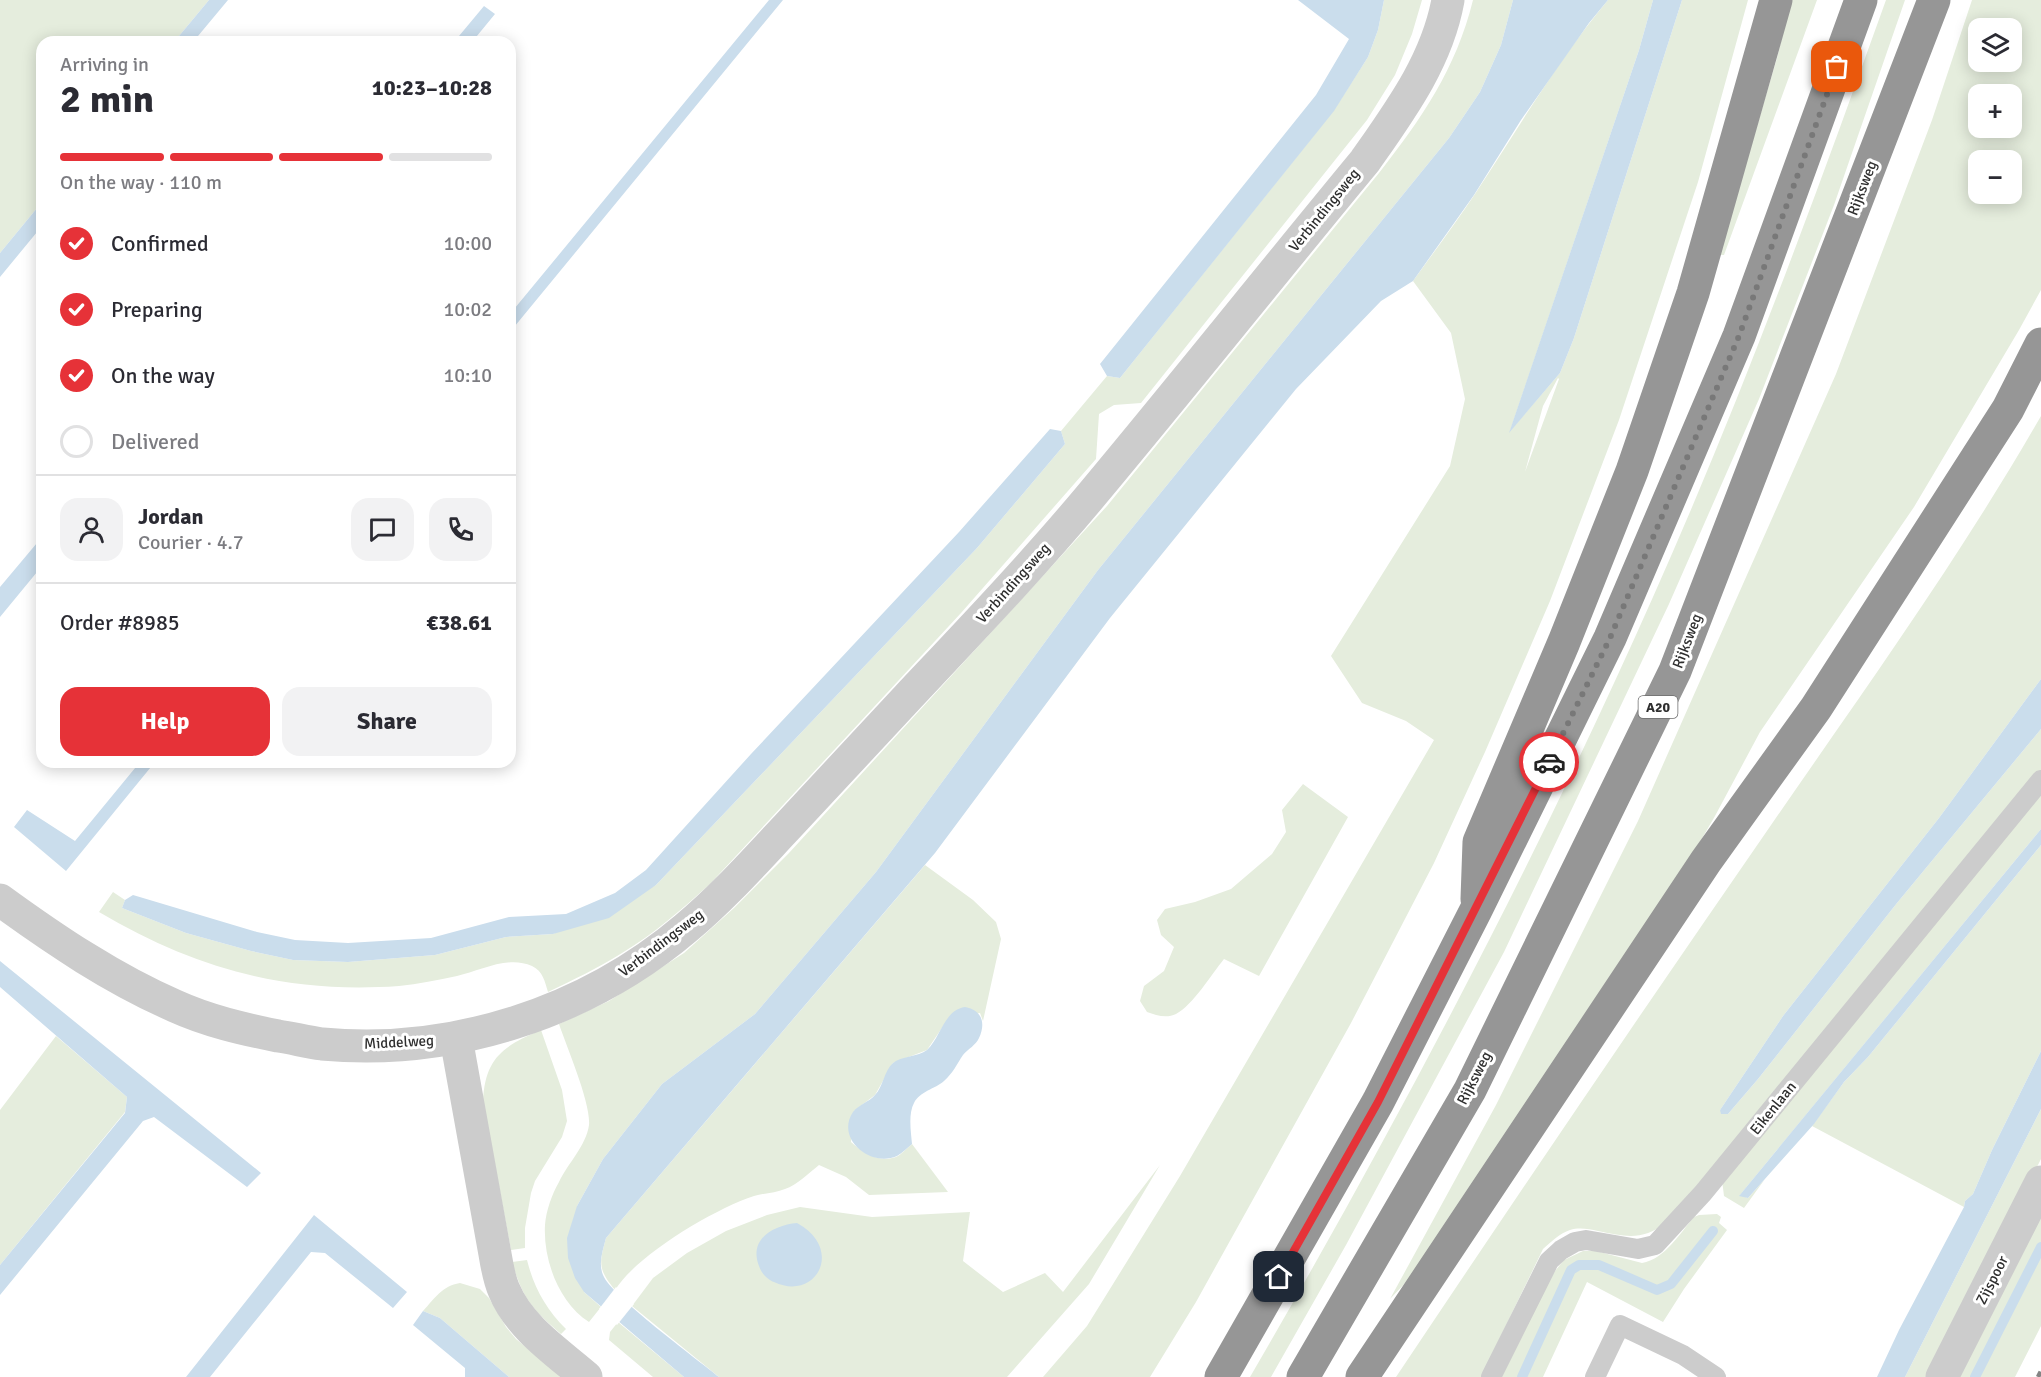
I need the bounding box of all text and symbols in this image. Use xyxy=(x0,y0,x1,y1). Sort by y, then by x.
map controls xyxy=(1968,18,2022,204)
button: layers xyxy=(1968,18,2022,72)
pin xyxy=(1811,41,1862,92)
icon: bag xyxy=(1820,50,1853,83)
text: Arriving in xyxy=(60,52,149,77)
text: 10:23–10:28 xyxy=(372,74,492,101)
text: 2 min xyxy=(60,75,154,123)
button: + xyxy=(1968,84,2022,138)
button: − xyxy=(1968,150,2022,204)
street label: Rijksweg xyxy=(1843,158,1881,218)
street label: Verbindingsweg xyxy=(1285,165,1363,255)
text: On the way · 110 m xyxy=(60,170,222,195)
icon: check xyxy=(60,227,93,260)
text: Confirmed xyxy=(111,230,209,257)
text: 10:00 xyxy=(443,231,492,256)
icon: check xyxy=(60,293,93,326)
text: Preparing xyxy=(111,296,203,323)
text: 10:02 xyxy=(443,297,492,322)
icon: check xyxy=(60,359,93,392)
text: On the way xyxy=(111,362,215,389)
text: 10:10 xyxy=(443,363,492,388)
text: Delivered xyxy=(111,428,199,455)
button: person xyxy=(60,498,123,561)
button: chat xyxy=(351,498,414,561)
button: phone xyxy=(429,498,492,561)
text: Jordan xyxy=(138,503,204,530)
text: Courier · 4.7 xyxy=(138,530,244,555)
street label: Verbindingsweg xyxy=(972,539,1054,627)
text: Order #8985 xyxy=(60,609,180,636)
text: €38.61 xyxy=(426,609,492,636)
street label: Rijksweg xyxy=(1668,611,1706,671)
button: Help xyxy=(60,687,270,756)
button: Share xyxy=(282,687,492,756)
road number: A20 xyxy=(1638,696,1678,718)
courier xyxy=(1519,732,1579,792)
icon: car xyxy=(1533,746,1566,779)
street label: Verbindingsweg xyxy=(615,905,707,981)
street label: Middelweg xyxy=(364,1031,434,1053)
street label: Rijksweg xyxy=(1453,1048,1495,1108)
street label: Eikenlaan xyxy=(1746,1078,1800,1138)
pin xyxy=(1253,1251,1304,1302)
street label: Zijspoor xyxy=(1972,1252,2012,1307)
icon: home xyxy=(1262,1260,1295,1293)

